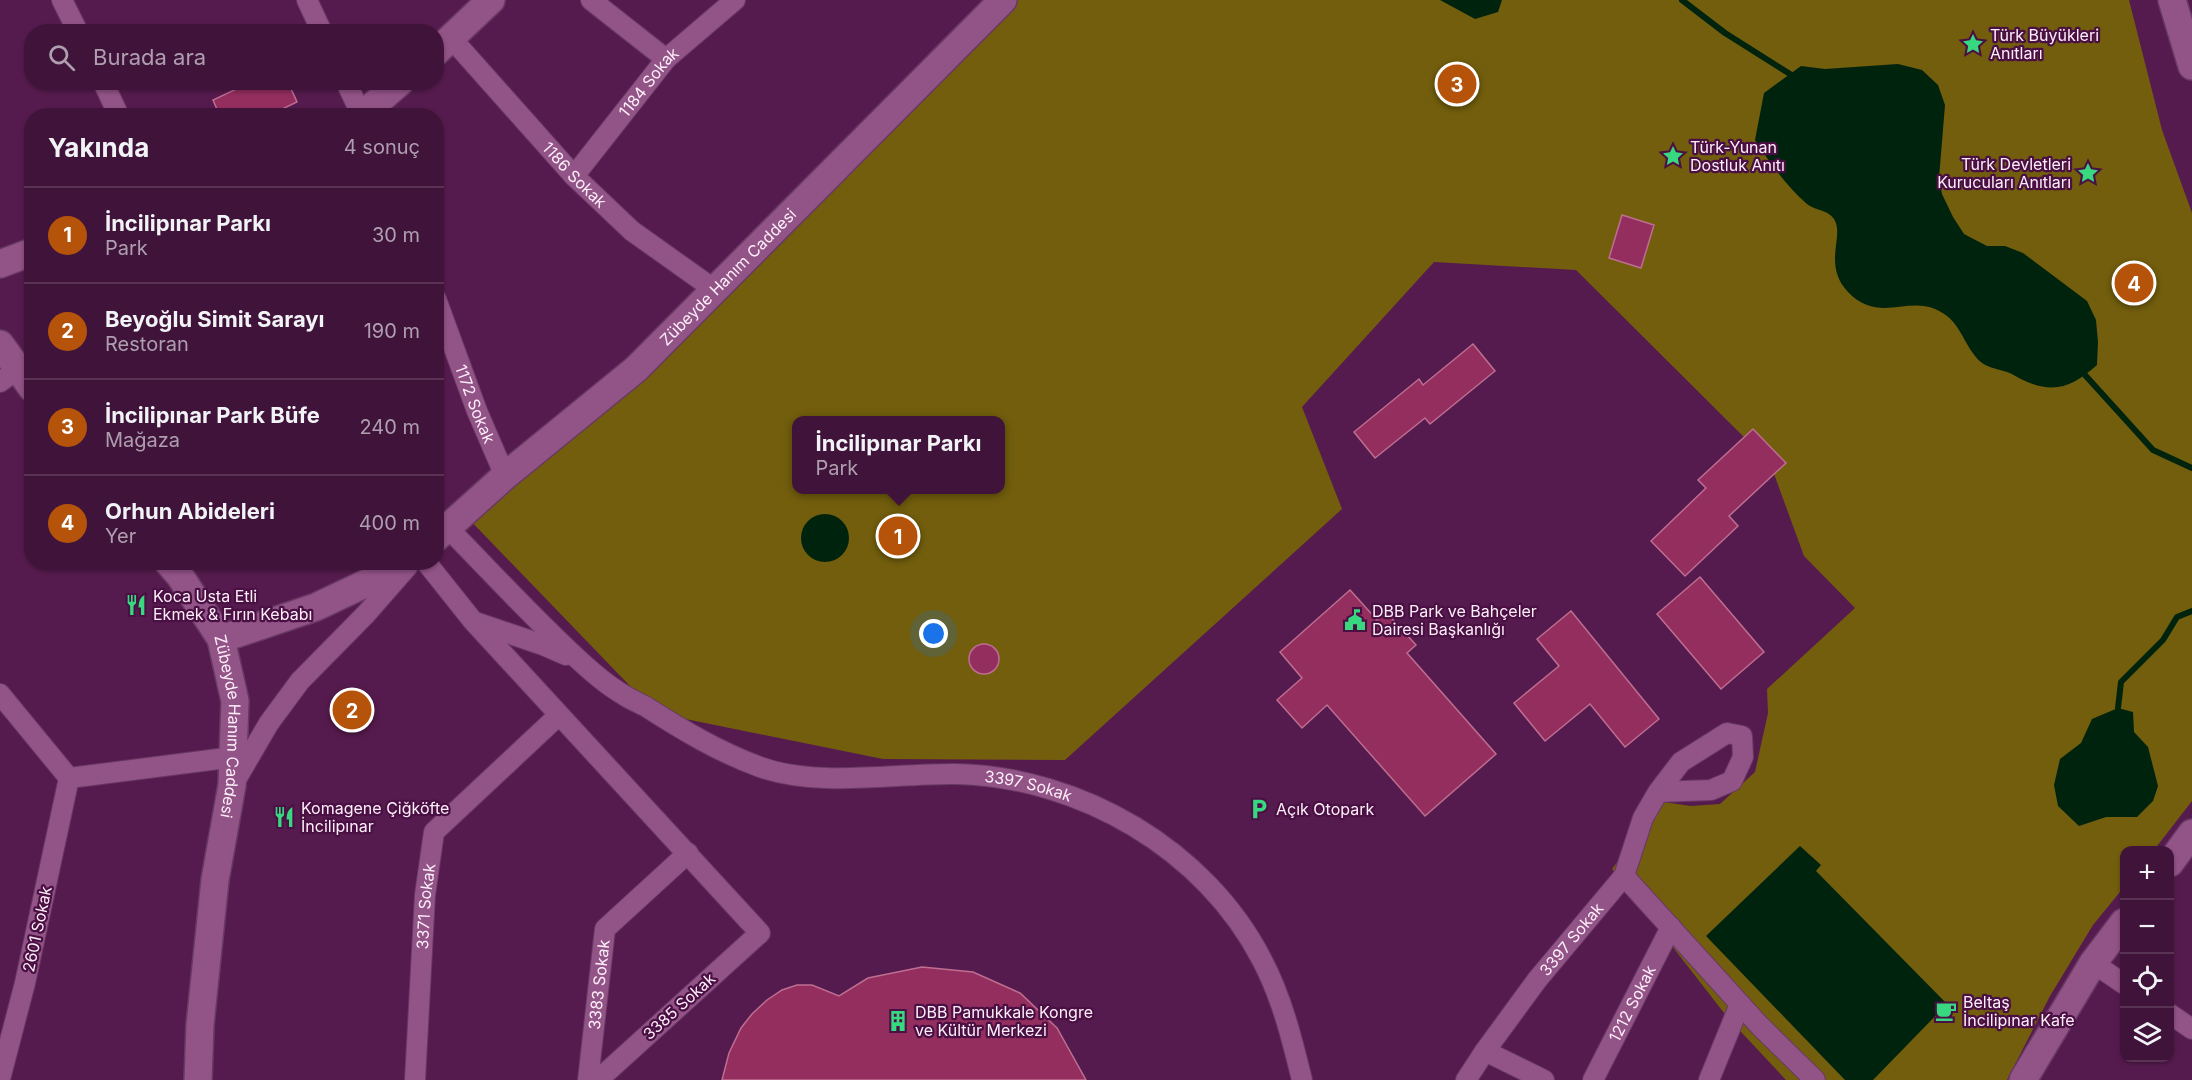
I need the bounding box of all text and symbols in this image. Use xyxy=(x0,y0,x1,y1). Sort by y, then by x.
search box xyxy=(24,24,444,90)
place label: Türk Büyükleri Anıtları xyxy=(1990,25,2099,63)
place icon: Türk Büyükleri Anıtları xyxy=(1961,32,1985,56)
icon: search xyxy=(45,41,78,74)
street label: 1184 Sokak xyxy=(614,43,683,121)
text: Burada ara xyxy=(93,44,206,70)
pin: 3 xyxy=(1438,62,1476,106)
text: Yakında xyxy=(48,132,149,163)
text: 4 sonuç xyxy=(344,135,420,159)
place label: Türk-Yunan Dostluk Anıtı xyxy=(1690,137,1785,175)
street label: 1186 Sokak xyxy=(538,138,611,212)
place icon: Türk-Yunan Dostluk Anıtı xyxy=(1661,144,1685,168)
place label: Türk Devletleri Kurucuları Anıtları xyxy=(1937,154,2071,192)
place icon: Türk Devletleri Kurucuları Anıtları xyxy=(2076,161,2100,185)
street label: Zübeyde Hanım Caddesi xyxy=(655,204,800,350)
text: İncilipınar Parkı xyxy=(105,210,271,236)
text: 1 xyxy=(63,223,72,247)
text: 30 m xyxy=(372,223,420,247)
text: Park xyxy=(105,236,148,260)
pin: 4 xyxy=(2114,260,2154,306)
text: Beyoğlu Simit Sarayı xyxy=(105,306,324,332)
text: 2 xyxy=(61,319,74,343)
text: 190 m xyxy=(364,319,420,343)
text: Restoran xyxy=(105,332,189,356)
street label: 1172 Sokak xyxy=(451,362,500,446)
text: İncilipınar Park Büfe xyxy=(105,402,320,428)
text: 3 xyxy=(61,415,74,439)
text: 240 m xyxy=(359,415,420,439)
popup xyxy=(792,416,1005,494)
text: Mağaza xyxy=(105,428,180,452)
text: İncilipınar Parkı xyxy=(816,430,981,456)
text: Park xyxy=(816,456,858,480)
text: Orhun Abideleri xyxy=(105,498,275,524)
text: 4 xyxy=(61,511,74,535)
text: 400 m xyxy=(359,511,420,535)
pin: 1 xyxy=(878,514,918,558)
text: Yer xyxy=(105,524,136,548)
place label: Koca Usta Etli Ekmek & Fırın Kebabı xyxy=(153,586,312,624)
restaurant icon: Koca Usta Etli Ekmek & Fırın Kebabı xyxy=(124,593,148,617)
place label: DBB Park ve Bahçeler Dairesi Başkanlığı xyxy=(1372,601,1537,639)
public building icon: DBB Park ve Bahçeler Dairesi Başkanlığı xyxy=(1343,608,1367,632)
your location xyxy=(919,619,948,648)
street label: Zübeyde Hanım Caddesi xyxy=(210,633,245,820)
pin: 2 xyxy=(332,688,372,732)
street label: 3397 Sokak xyxy=(984,766,1075,806)
parking icon: Açık Otopark xyxy=(1247,797,1271,821)
place label: Komagene Çiğköfte İncilipınar xyxy=(301,798,449,836)
place label: Açık Otopark xyxy=(1276,799,1374,819)
restaurant icon: Komagene Çiğköfte İncilipınar xyxy=(272,805,296,829)
map controls xyxy=(2120,846,2174,1062)
button: + xyxy=(2120,846,2174,900)
street label: 3371 Sokak xyxy=(412,862,439,950)
street label: 2601 Sokak xyxy=(18,884,56,974)
street label: 3397 Sokak xyxy=(1535,898,1608,980)
button: − xyxy=(2120,900,2174,954)
street label: 3383 Sokak xyxy=(584,938,614,1031)
button: locate xyxy=(2120,954,2174,1008)
street label: 1212 Sokak xyxy=(1604,961,1660,1045)
street label: 3385 Sokak xyxy=(639,968,719,1044)
place label: Beltaş İncilipınar Kafe xyxy=(1963,992,2075,1030)
cafe icon: Beltaş İncilipınar Kafe xyxy=(1934,999,1958,1023)
place label: DBB Pamukkale Kongre ve Kültür Merkezi xyxy=(915,1002,1093,1040)
button: layers xyxy=(2120,1008,2174,1062)
building icon: DBB Pamukkale Kongre ve Kültür Merkezi xyxy=(886,1009,910,1033)

